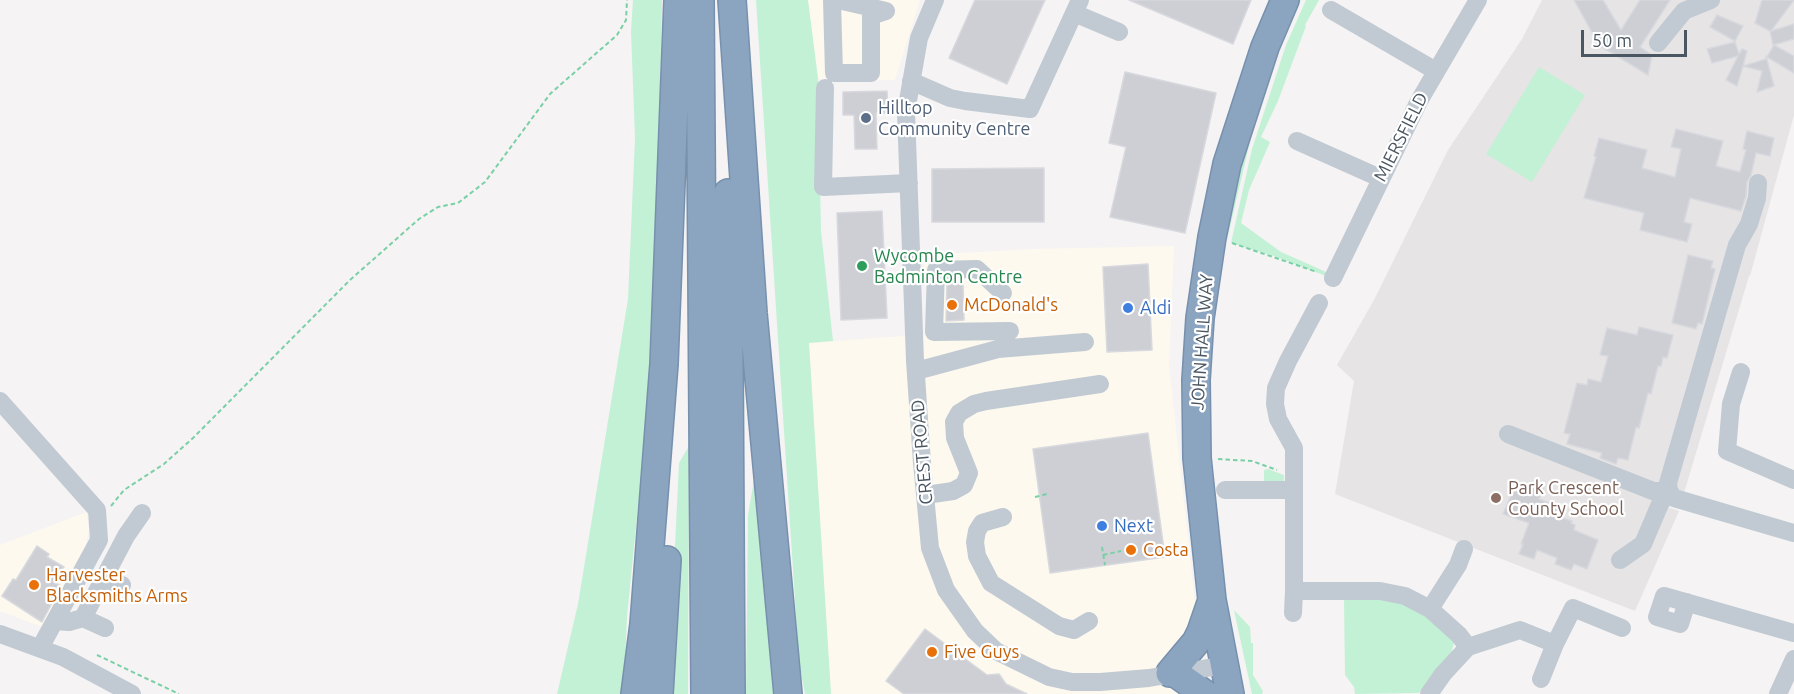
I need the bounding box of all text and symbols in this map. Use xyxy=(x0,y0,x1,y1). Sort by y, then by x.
scale bar xyxy=(1584,18,1690,56)
text: 50 m xyxy=(1592,30,1632,50)
street label: MIERSFIELD xyxy=(1369,89,1433,185)
place label: Hilltop Community Centre xyxy=(878,97,1030,140)
marker: Hilltop Community Centre xyxy=(859,111,873,125)
place label: Wycombe Badminton Centre xyxy=(874,245,1022,288)
marker: Wycombe Badminton Centre xyxy=(855,259,869,273)
street label: JOHN HALL WAY xyxy=(1186,273,1218,411)
place label: McDonald's xyxy=(964,294,1058,316)
place label: Aldi xyxy=(1140,297,1171,319)
marker: McDonald's xyxy=(945,298,959,312)
marker: Aldi xyxy=(1121,301,1135,315)
street label: CREST ROAD xyxy=(907,399,937,505)
place label: Park Crescent County School xyxy=(1508,477,1624,520)
marker: Park Crescent County School xyxy=(1489,491,1503,505)
place label: Next xyxy=(1114,515,1153,537)
marker: Next xyxy=(1095,519,1109,533)
place label: Costa xyxy=(1143,539,1189,561)
marker: Costa xyxy=(1124,543,1138,557)
place label: Harvester Blacksmiths Arms xyxy=(46,564,188,606)
marker: Harvester Blacksmiths Arms xyxy=(27,578,41,592)
place label: Five Guys xyxy=(944,641,1019,663)
marker: Five Guys xyxy=(925,645,939,659)

